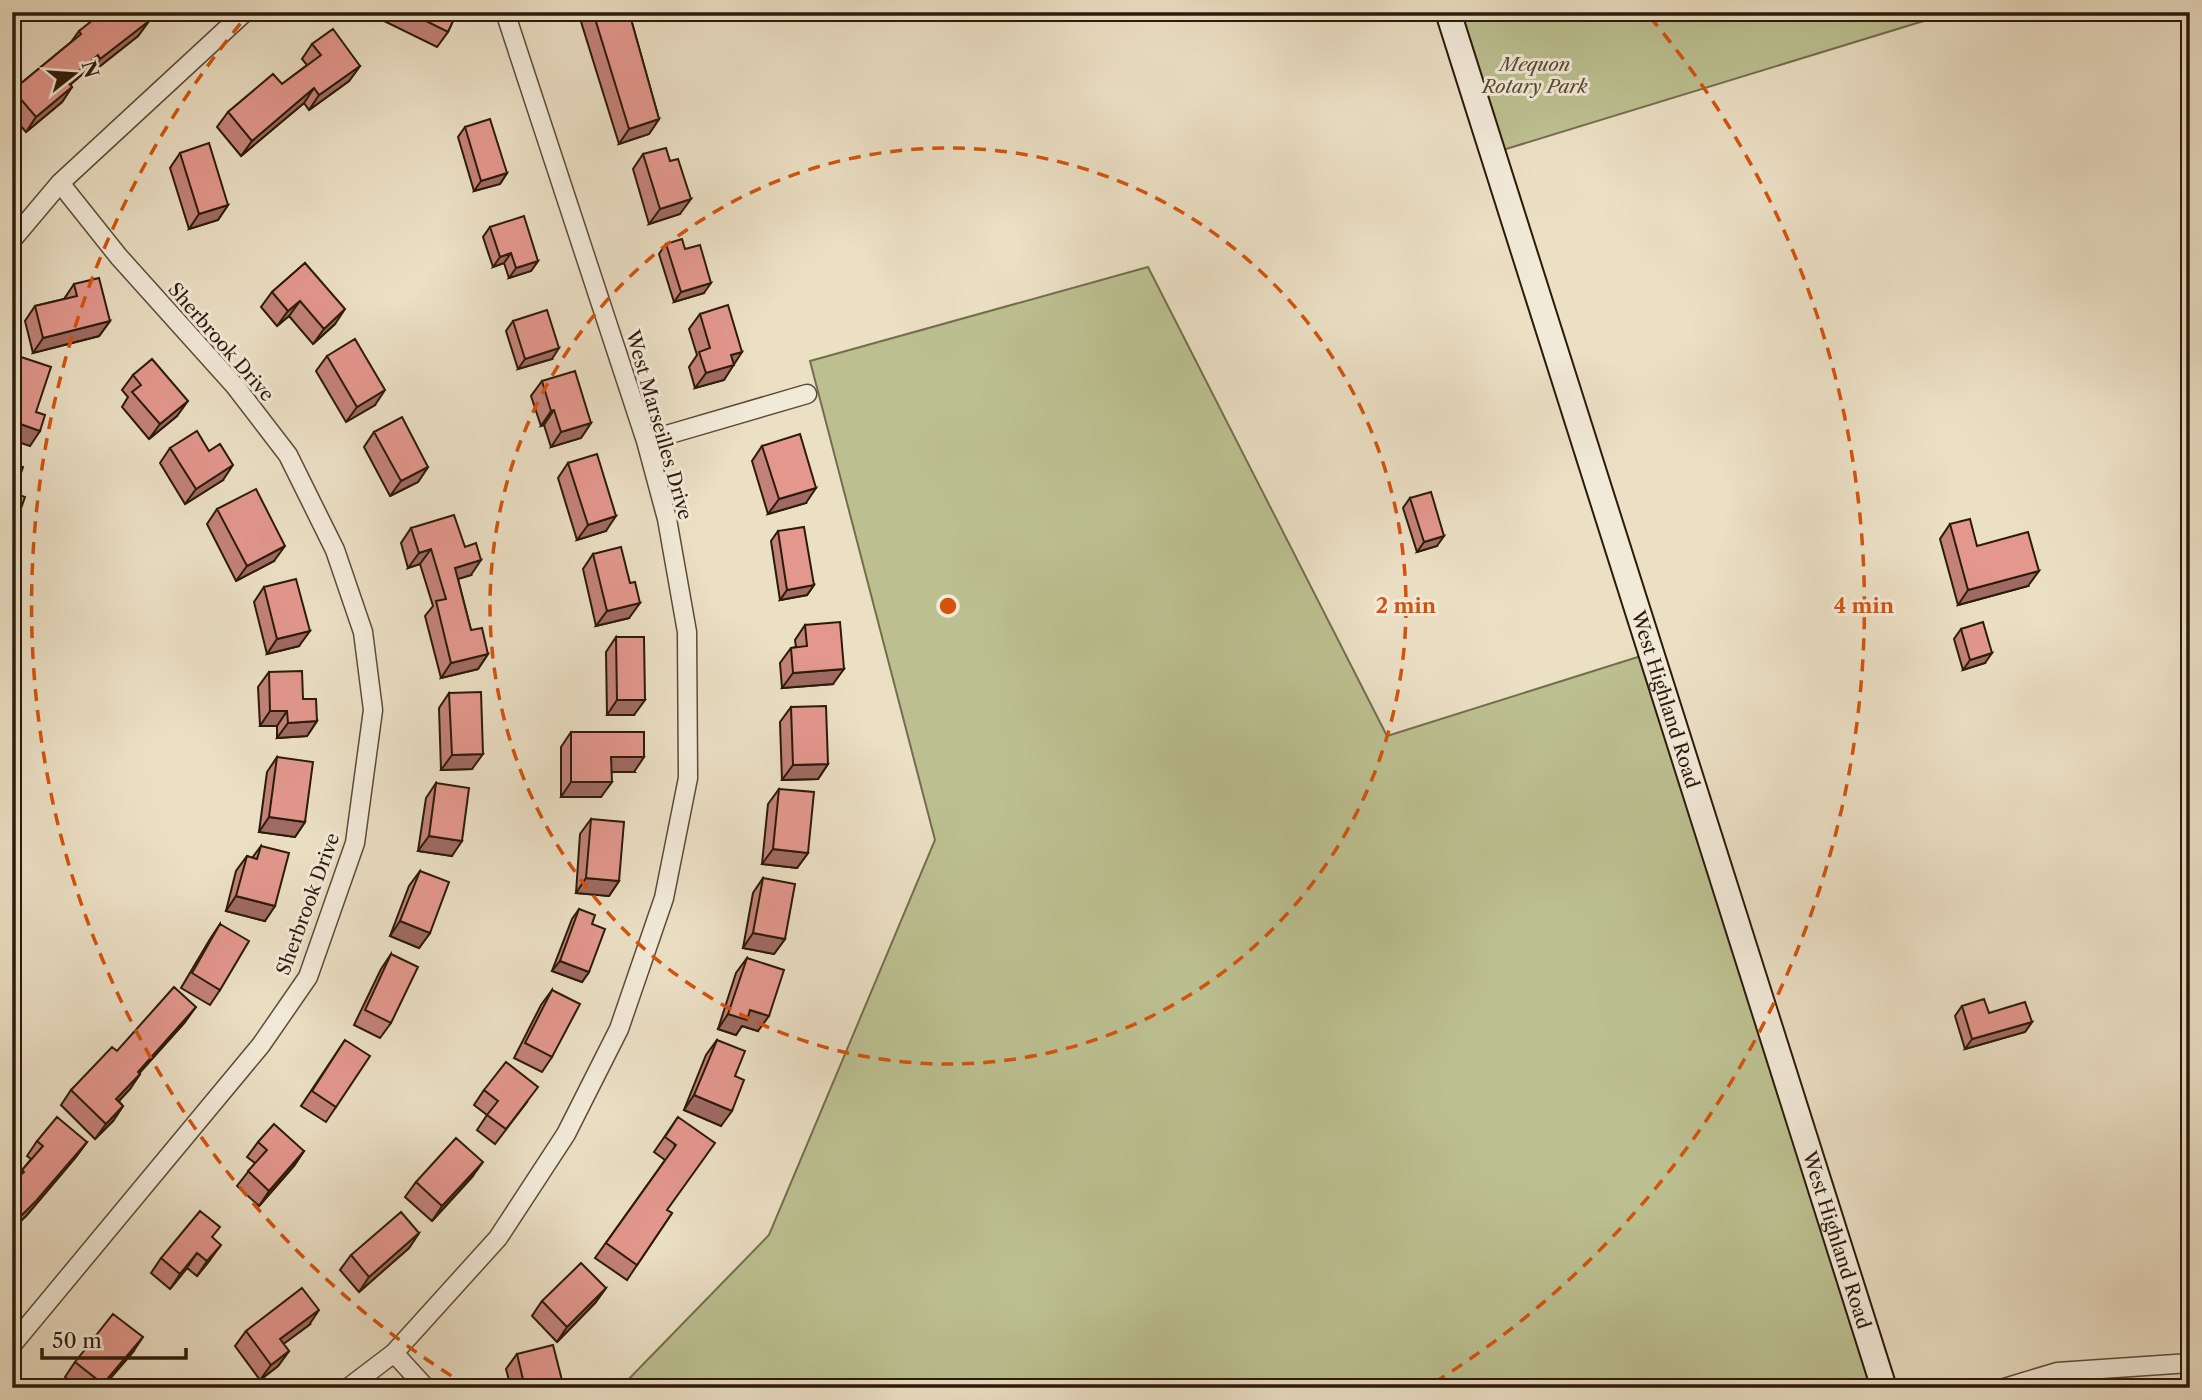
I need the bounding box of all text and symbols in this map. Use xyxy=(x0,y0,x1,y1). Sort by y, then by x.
north arrow xyxy=(38,38,108,108)
park label: Mequon Rotary Park xyxy=(1480,53,1588,98)
text: N xyxy=(76,58,103,80)
street label: Sherbrook Drive xyxy=(163,278,279,406)
street label: West Marseilles Drive xyxy=(621,327,697,522)
text: 2 min xyxy=(1376,593,1437,618)
text: 4 min xyxy=(1834,593,1895,618)
centre of rings xyxy=(936,594,960,618)
street label: West Highland Road xyxy=(1627,607,1705,791)
street label: Sherbrook Drive xyxy=(272,830,344,978)
street label: West Highland Road xyxy=(1798,1147,1876,1332)
scale bar xyxy=(42,1316,186,1360)
text: 50 m xyxy=(52,1328,102,1353)

